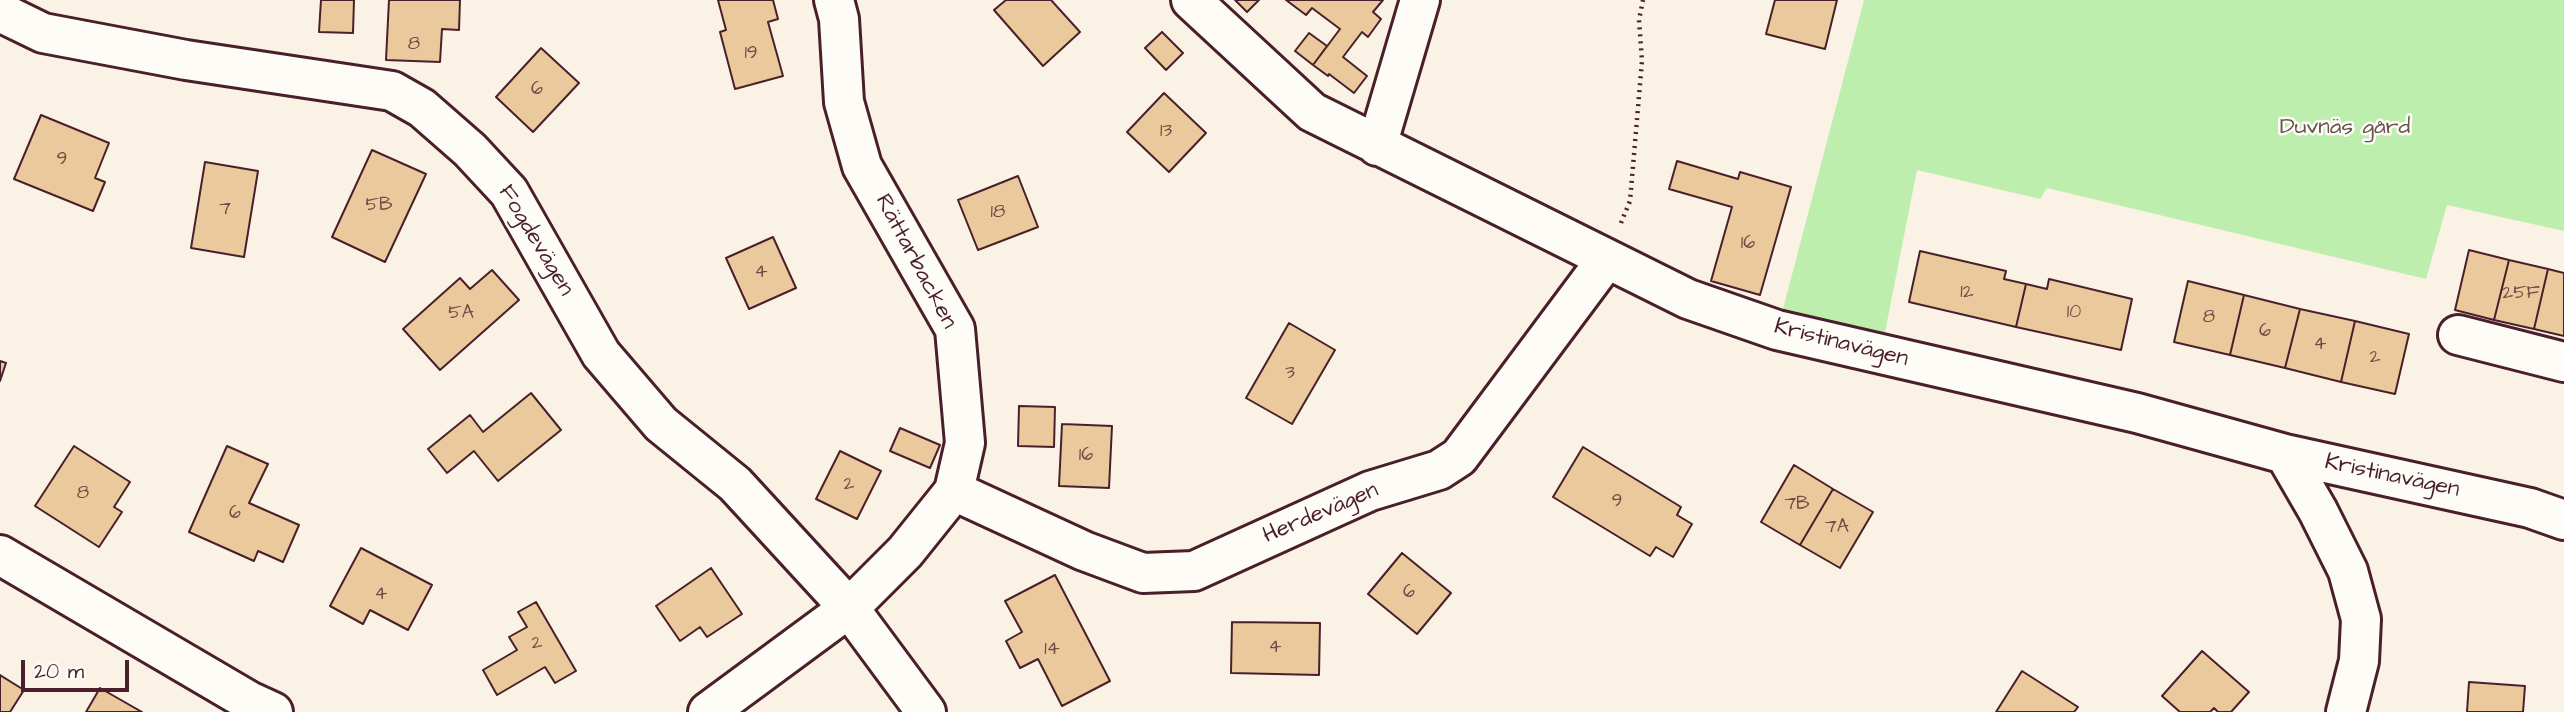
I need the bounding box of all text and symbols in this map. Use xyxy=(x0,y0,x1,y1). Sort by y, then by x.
house number: 8 xyxy=(408,34,420,56)
house number: 19 xyxy=(744,43,758,65)
house number: 6 xyxy=(531,79,543,101)
park label: Duvnäs gård xyxy=(2280,114,2410,142)
house number: 13 xyxy=(1160,121,1172,143)
house number: 9 xyxy=(57,149,67,171)
street label: Fogdevägen xyxy=(491,181,579,301)
street label: Rättarbacken xyxy=(868,190,962,334)
house number: 5B xyxy=(366,195,392,217)
house number: 7 xyxy=(219,199,231,221)
house number: 18 xyxy=(991,202,1005,224)
house number: 16 xyxy=(1741,233,1755,255)
house number: 4 xyxy=(755,262,767,284)
house number: 12 xyxy=(1960,282,1974,304)
house number: 25F xyxy=(2502,283,2540,305)
house number: 10 xyxy=(2067,302,2081,324)
house number: 5A xyxy=(448,303,474,325)
house number: 8 xyxy=(2203,307,2215,329)
street label: Kristinavägen xyxy=(1771,314,1911,374)
house number: 6 xyxy=(2259,321,2271,343)
house number: 4 xyxy=(2314,334,2326,356)
house number: 2 xyxy=(2370,347,2380,369)
house number: 3 xyxy=(1285,363,1295,385)
house number: 16 xyxy=(1079,445,1093,467)
street label: Kristinavägen xyxy=(2322,449,2462,505)
house number: 2 xyxy=(844,474,854,496)
street label: Herdevägen xyxy=(1259,477,1383,551)
house number: 8 xyxy=(77,483,89,505)
house number: 9 xyxy=(1612,491,1622,513)
house number: 7B xyxy=(1784,494,1810,516)
house number: 6 xyxy=(229,503,241,525)
house number: 7A xyxy=(1825,517,1849,539)
house number: 6 xyxy=(1403,582,1415,604)
house number: 4 xyxy=(375,584,387,606)
house number: 2 xyxy=(532,633,542,655)
house number: 4 xyxy=(1269,637,1281,659)
house number: 14 xyxy=(1044,639,1060,661)
scale bar xyxy=(24,646,133,690)
text: 20 m xyxy=(34,657,84,686)

